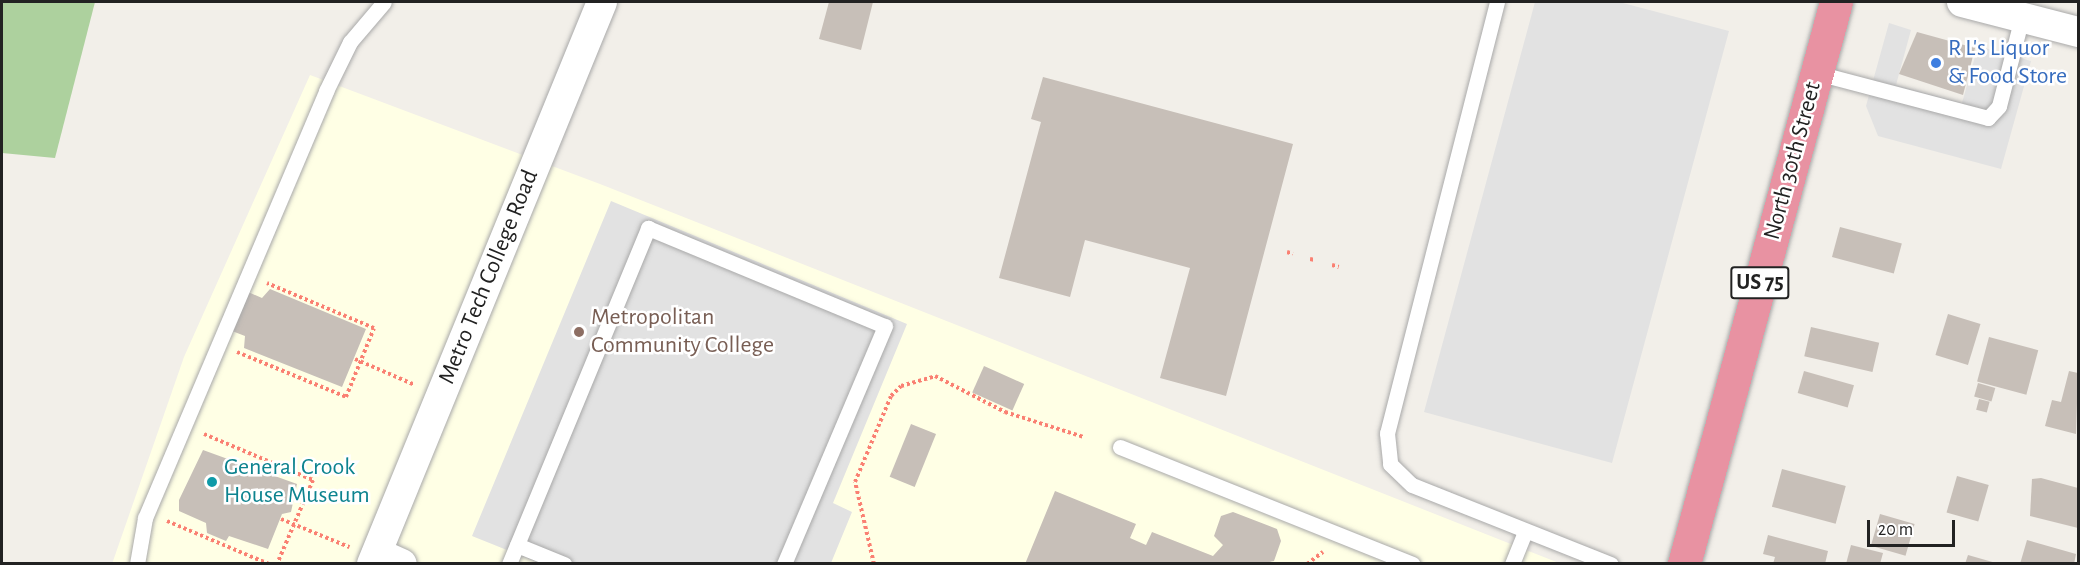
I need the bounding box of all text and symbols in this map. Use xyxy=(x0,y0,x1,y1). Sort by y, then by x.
place label: R L's Liquor & Food Store xyxy=(1948,35,2067,91)
marker: R L's Liquor & Food Store xyxy=(1929,56,1943,70)
street label: North 30th Street xyxy=(1758,79,1828,243)
street label: Metro Tech College Road xyxy=(433,166,545,388)
road number: US 75 xyxy=(1730,264,1790,302)
place label: Metropolitan Community College xyxy=(591,304,774,360)
marker: Metropolitan Community College xyxy=(572,325,586,339)
place label: General Crook House Museum xyxy=(224,454,370,510)
marker: General Crook House Museum xyxy=(205,475,219,489)
scale bar xyxy=(1870,508,1958,546)
text: 20 m xyxy=(1878,521,1913,539)

